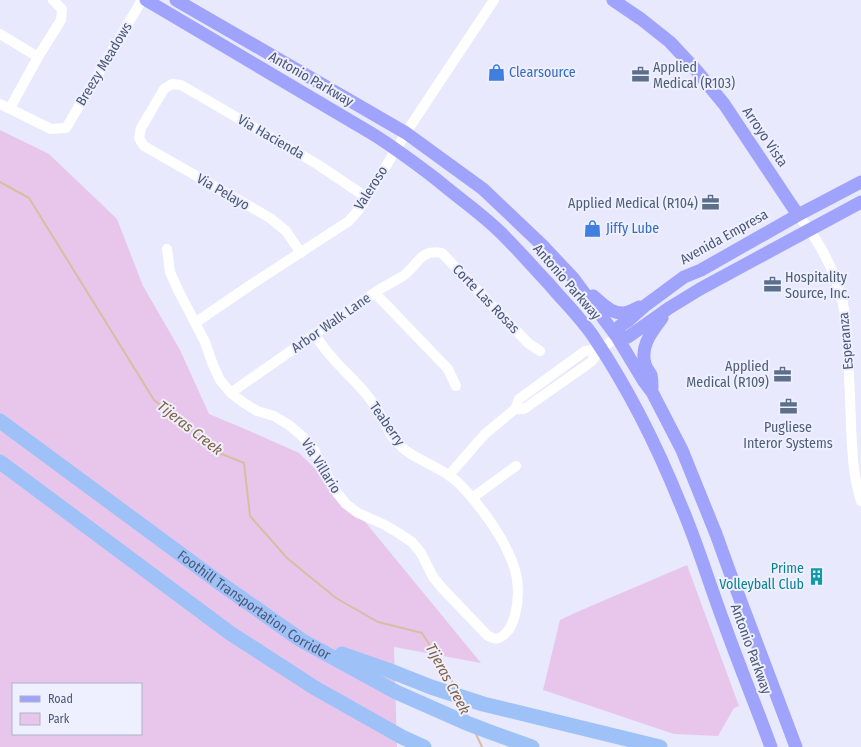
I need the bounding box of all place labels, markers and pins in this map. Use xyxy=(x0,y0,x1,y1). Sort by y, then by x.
place label: Applied Medical (R103) xyxy=(653,59,735,92)
shop icon: Clearsource xyxy=(486,62,506,82)
place label: Clearsource xyxy=(509,64,576,81)
office icon: Applied Medical (R103) xyxy=(630,65,650,85)
office icon: Applied Medical (R104) xyxy=(701,193,721,213)
place label: Applied Medical (R104) xyxy=(568,195,698,212)
shop icon: Jiffy Lube xyxy=(583,218,603,238)
place label: Jiffy Lube xyxy=(606,220,659,237)
place label: Hospitality Source, Inc. xyxy=(785,269,850,302)
office icon: Hospitality Source, Inc. xyxy=(762,275,782,295)
place label: Applied Medical (R109) xyxy=(686,358,769,391)
office icon: Applied Medical (R109) xyxy=(772,364,792,384)
office icon: Pugliese Interor Systems xyxy=(778,397,798,417)
place label: Pugliese Interor Systems xyxy=(743,419,833,452)
place label: Prime Volleyball Club xyxy=(719,560,804,593)
building icon: Prime Volleyball Club xyxy=(807,566,827,586)

